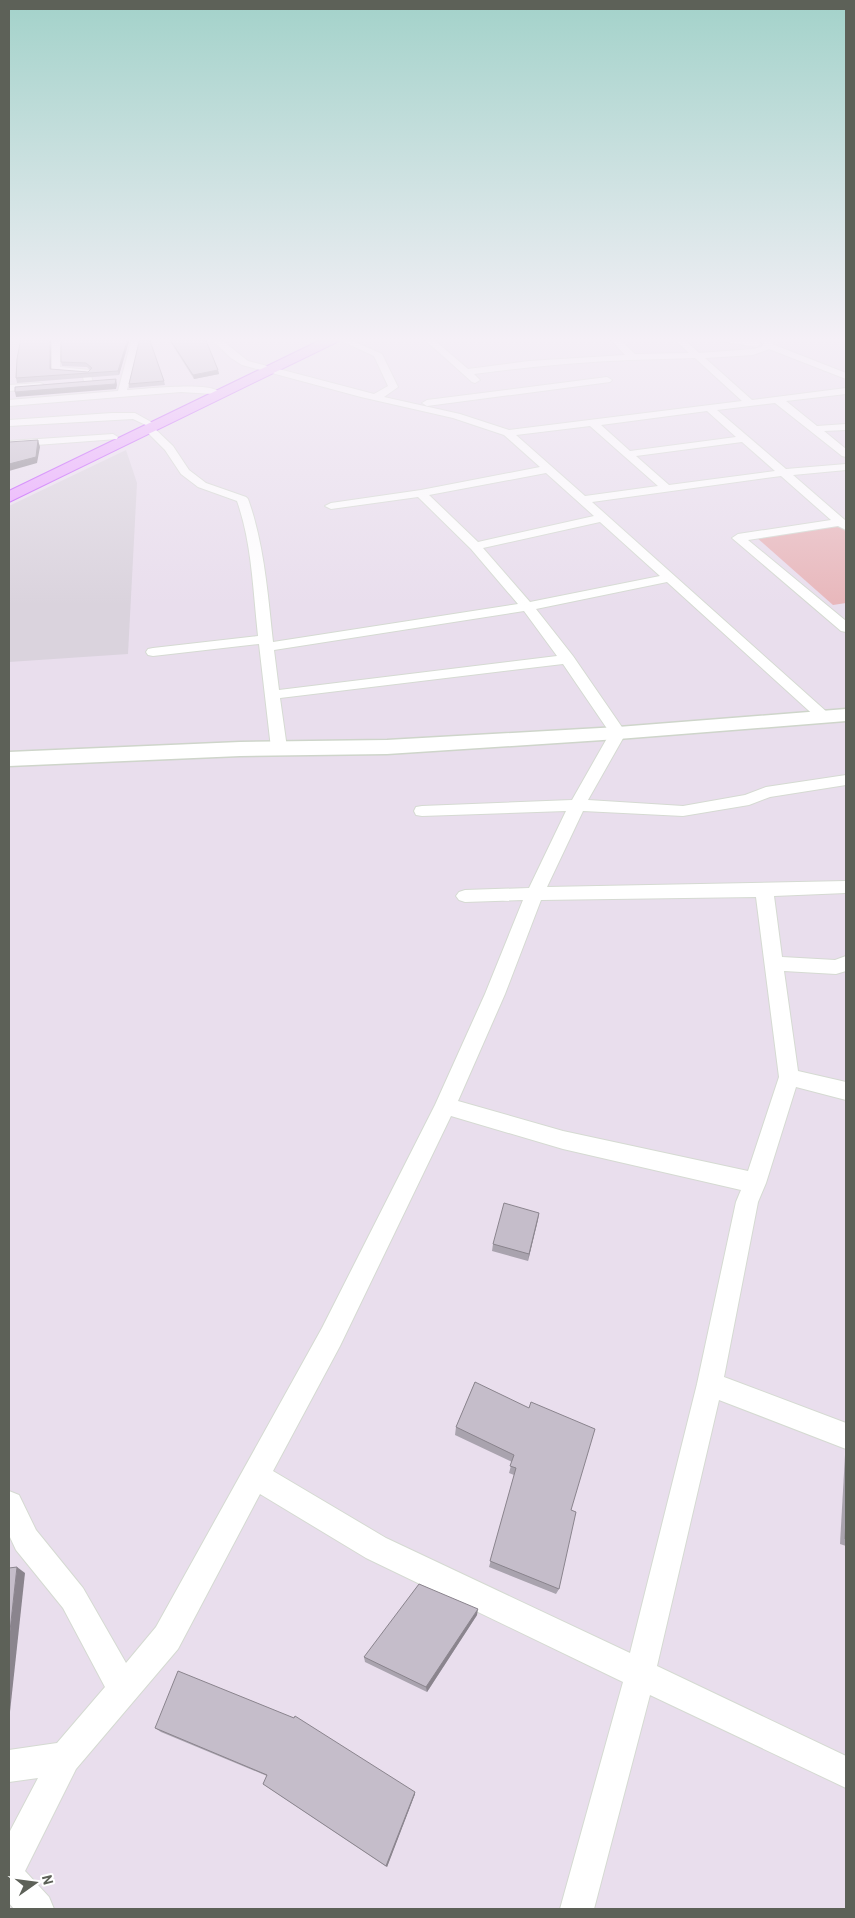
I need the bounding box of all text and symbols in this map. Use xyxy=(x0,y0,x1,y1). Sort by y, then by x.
north arrow xyxy=(10,1858,60,1908)
text: N xyxy=(39,1873,57,1886)

